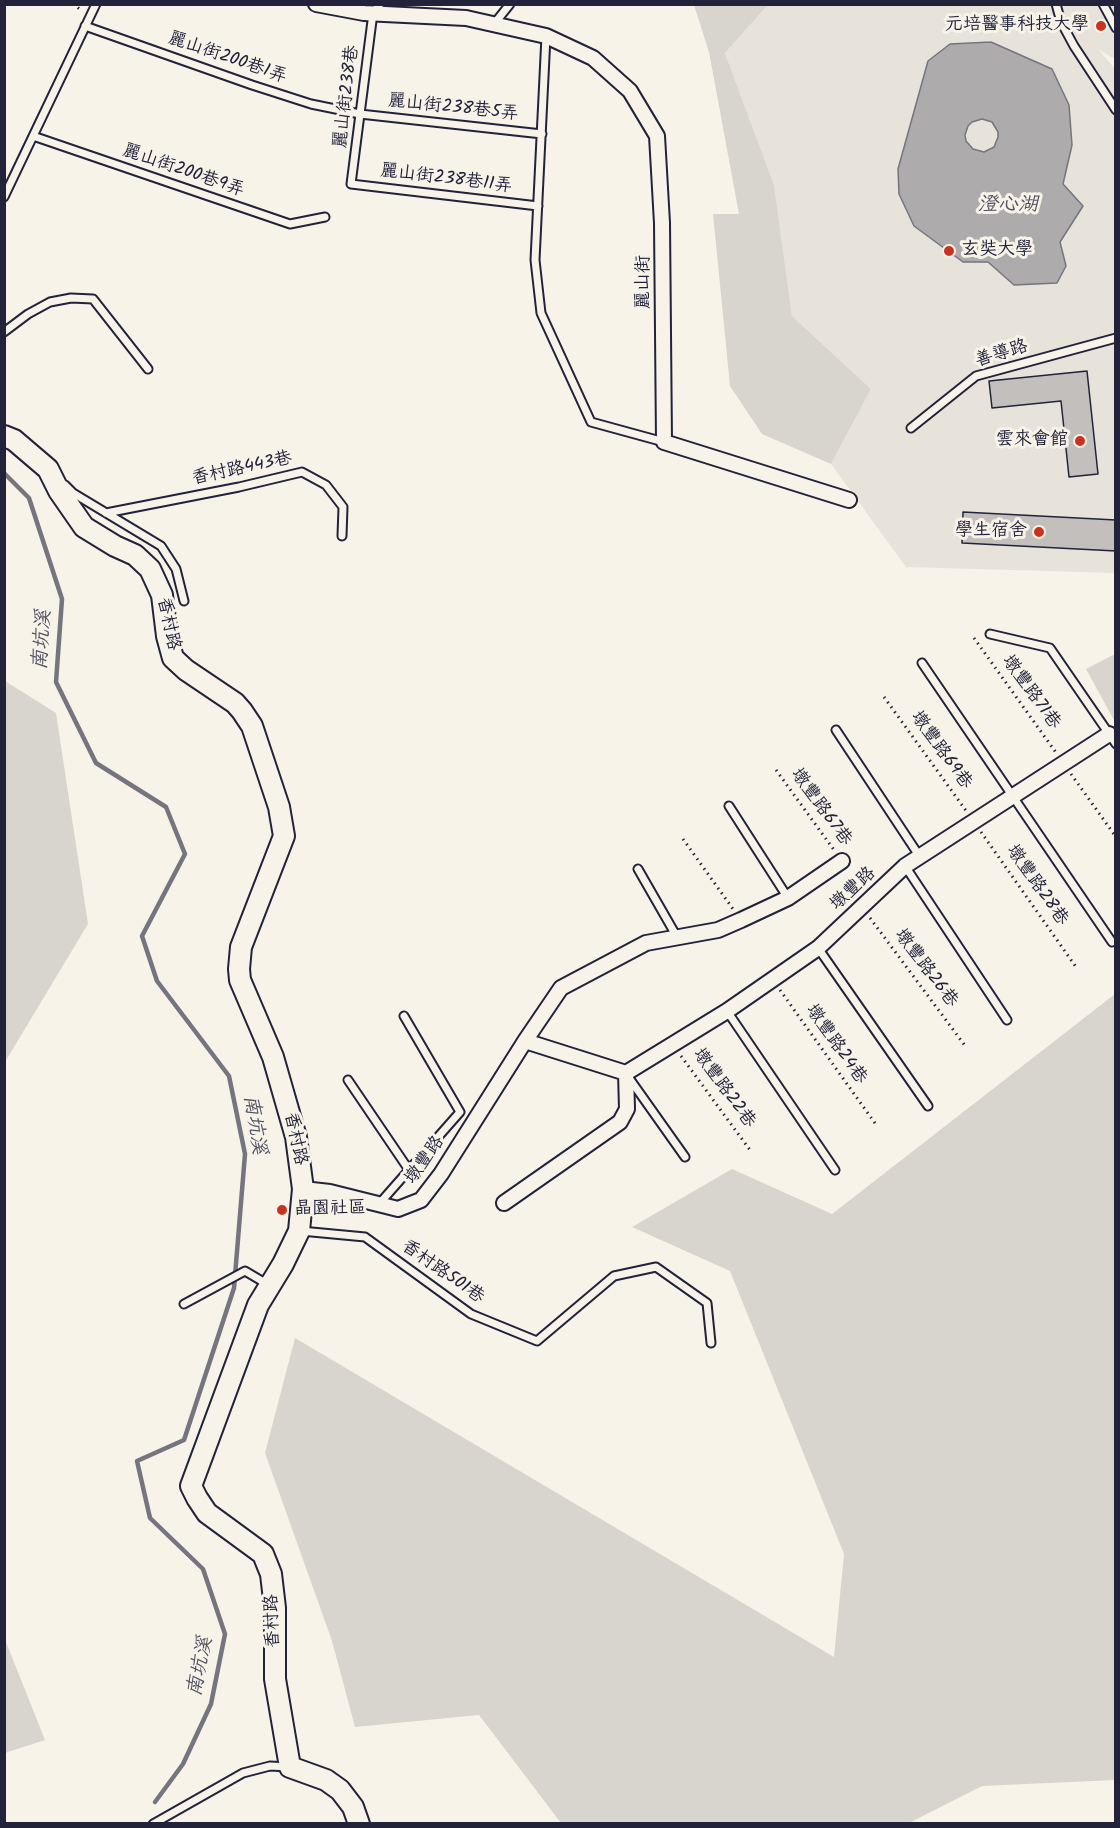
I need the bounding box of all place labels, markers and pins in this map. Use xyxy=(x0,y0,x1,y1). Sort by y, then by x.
place label: 元培醫事科技大學 xyxy=(945,15,1089,37)
marker: 元培醫事科技大學 xyxy=(1094,19,1108,33)
place label: 玄奘大學 xyxy=(961,240,1033,262)
marker: 玄奘大學 xyxy=(942,244,956,258)
place label: 雲來會館 xyxy=(996,430,1068,452)
marker: 雲來會館 xyxy=(1073,434,1087,448)
place label: 學生宿舍 xyxy=(955,521,1027,543)
marker: 學生宿舍 xyxy=(1032,525,1046,539)
place label: 晶園社區 xyxy=(294,1199,366,1221)
marker: 晶園社區 xyxy=(275,1203,289,1217)

